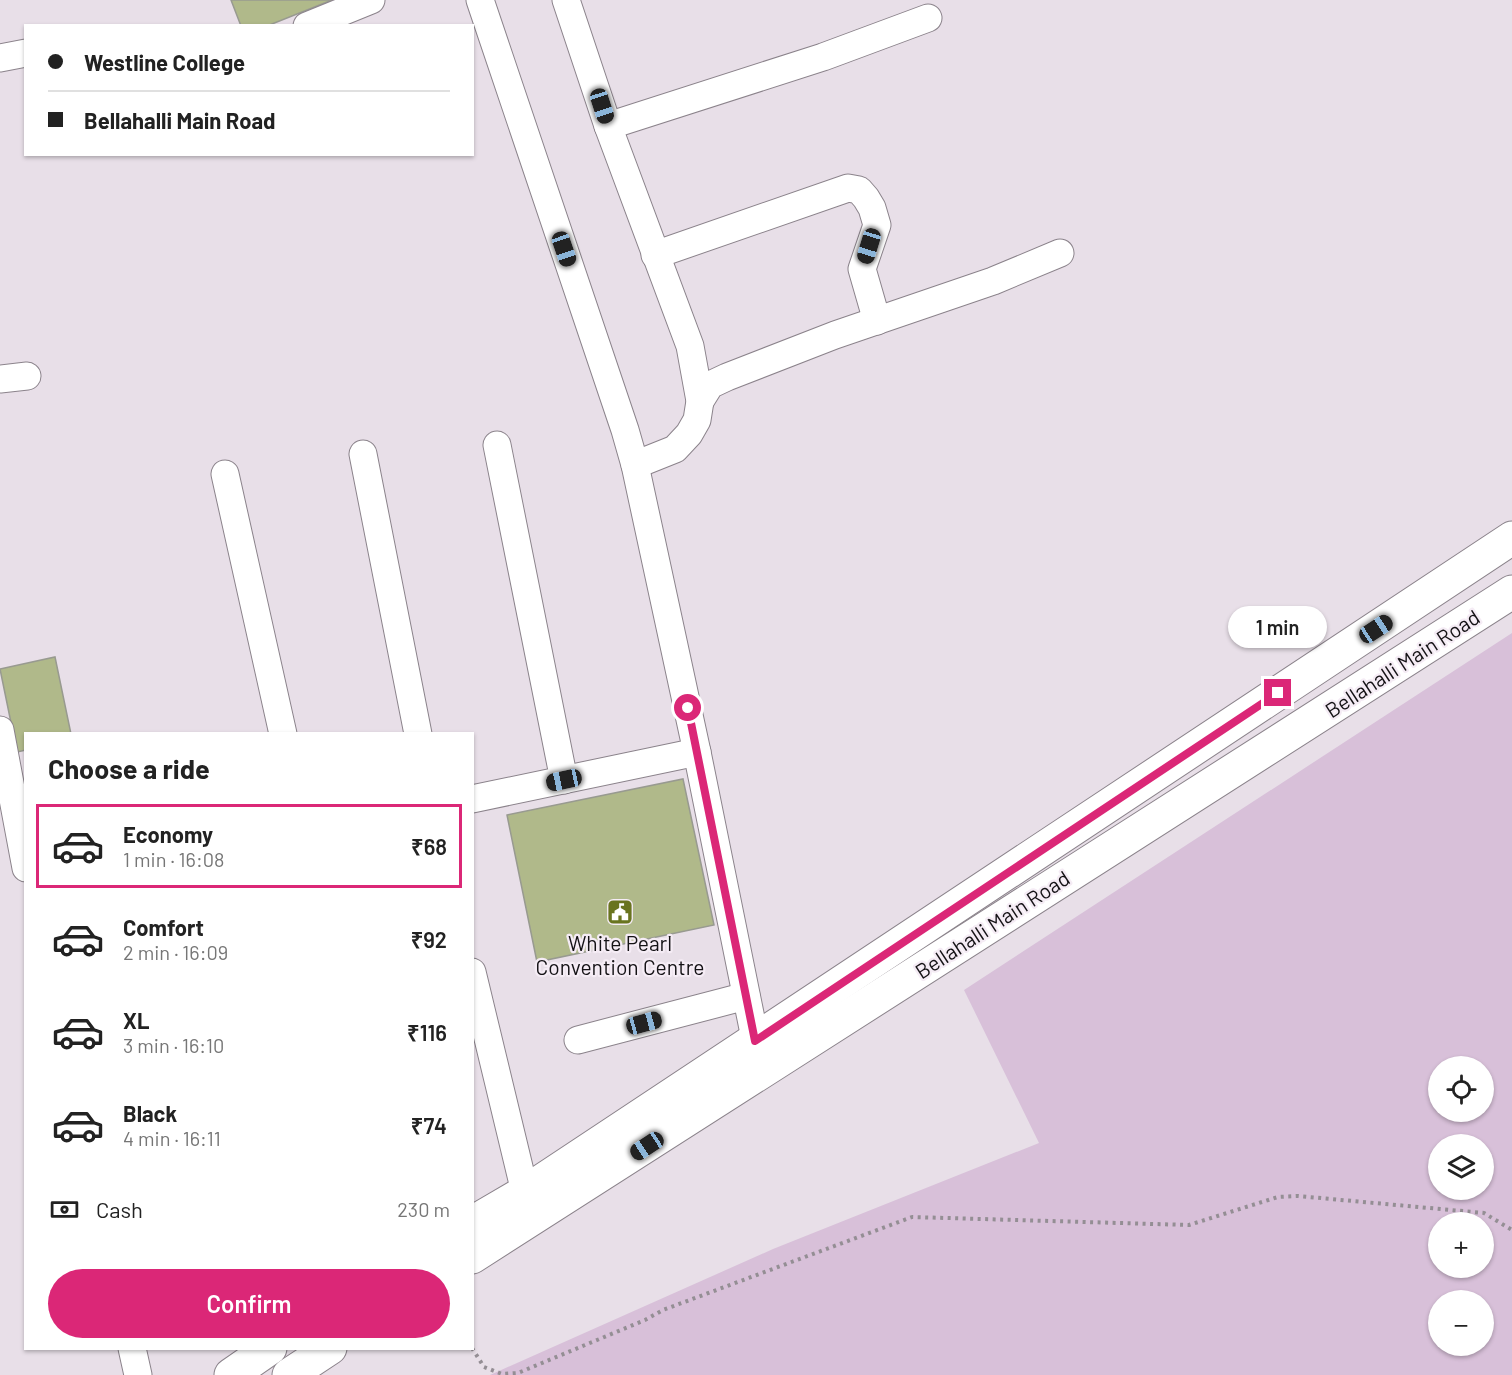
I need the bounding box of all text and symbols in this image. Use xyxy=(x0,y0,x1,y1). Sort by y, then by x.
text: Westline College xyxy=(84,49,245,75)
car xyxy=(588,86,616,126)
text: Bellahalli Main Road xyxy=(84,107,275,133)
car xyxy=(855,226,883,266)
car xyxy=(550,229,578,269)
street label: Bellahalli Main Road xyxy=(1320,604,1484,722)
callout: 1 min xyxy=(1228,606,1328,648)
car xyxy=(1356,612,1396,646)
text: 1 min xyxy=(1256,615,1299,639)
route end xyxy=(1264,679,1291,706)
route start xyxy=(674,694,701,721)
text: Choose a ride xyxy=(48,752,210,784)
car xyxy=(545,767,583,793)
icon: car xyxy=(51,819,105,873)
text: Economy xyxy=(123,821,213,847)
text: ₹68 xyxy=(411,833,447,859)
text: 1 min · 16:08 xyxy=(123,847,224,871)
street label: Bellahalli Main Road xyxy=(910,865,1074,983)
public building icon: White Pearl Convention Centre xyxy=(605,897,635,927)
icon: car xyxy=(51,912,105,966)
text: Comfort xyxy=(123,914,204,940)
text: ₹92 xyxy=(411,926,447,952)
place label: White Pearl Convention Centre xyxy=(535,930,705,979)
text: 2 min · 16:09 xyxy=(123,940,228,964)
icon: car xyxy=(51,1005,105,1059)
text: XL xyxy=(123,1007,149,1033)
car xyxy=(624,1010,664,1036)
text: ₹116 xyxy=(407,1019,447,1045)
text: 3 min · 16:10 xyxy=(123,1033,224,1057)
map controls xyxy=(1428,1056,1494,1356)
button: locate xyxy=(1428,1056,1494,1122)
icon: car xyxy=(51,1098,105,1152)
text: Black xyxy=(123,1100,177,1126)
text: ₹74 xyxy=(411,1112,447,1138)
text: 4 min · 16:11 xyxy=(123,1126,221,1150)
car xyxy=(627,1129,667,1163)
button: layers xyxy=(1428,1134,1494,1200)
icon: cash xyxy=(48,1193,81,1226)
text: Cash xyxy=(96,1196,143,1222)
text: 230 m xyxy=(397,1197,450,1221)
button: + xyxy=(1428,1212,1494,1278)
button: Confirm xyxy=(48,1269,450,1338)
button: − xyxy=(1428,1290,1494,1356)

